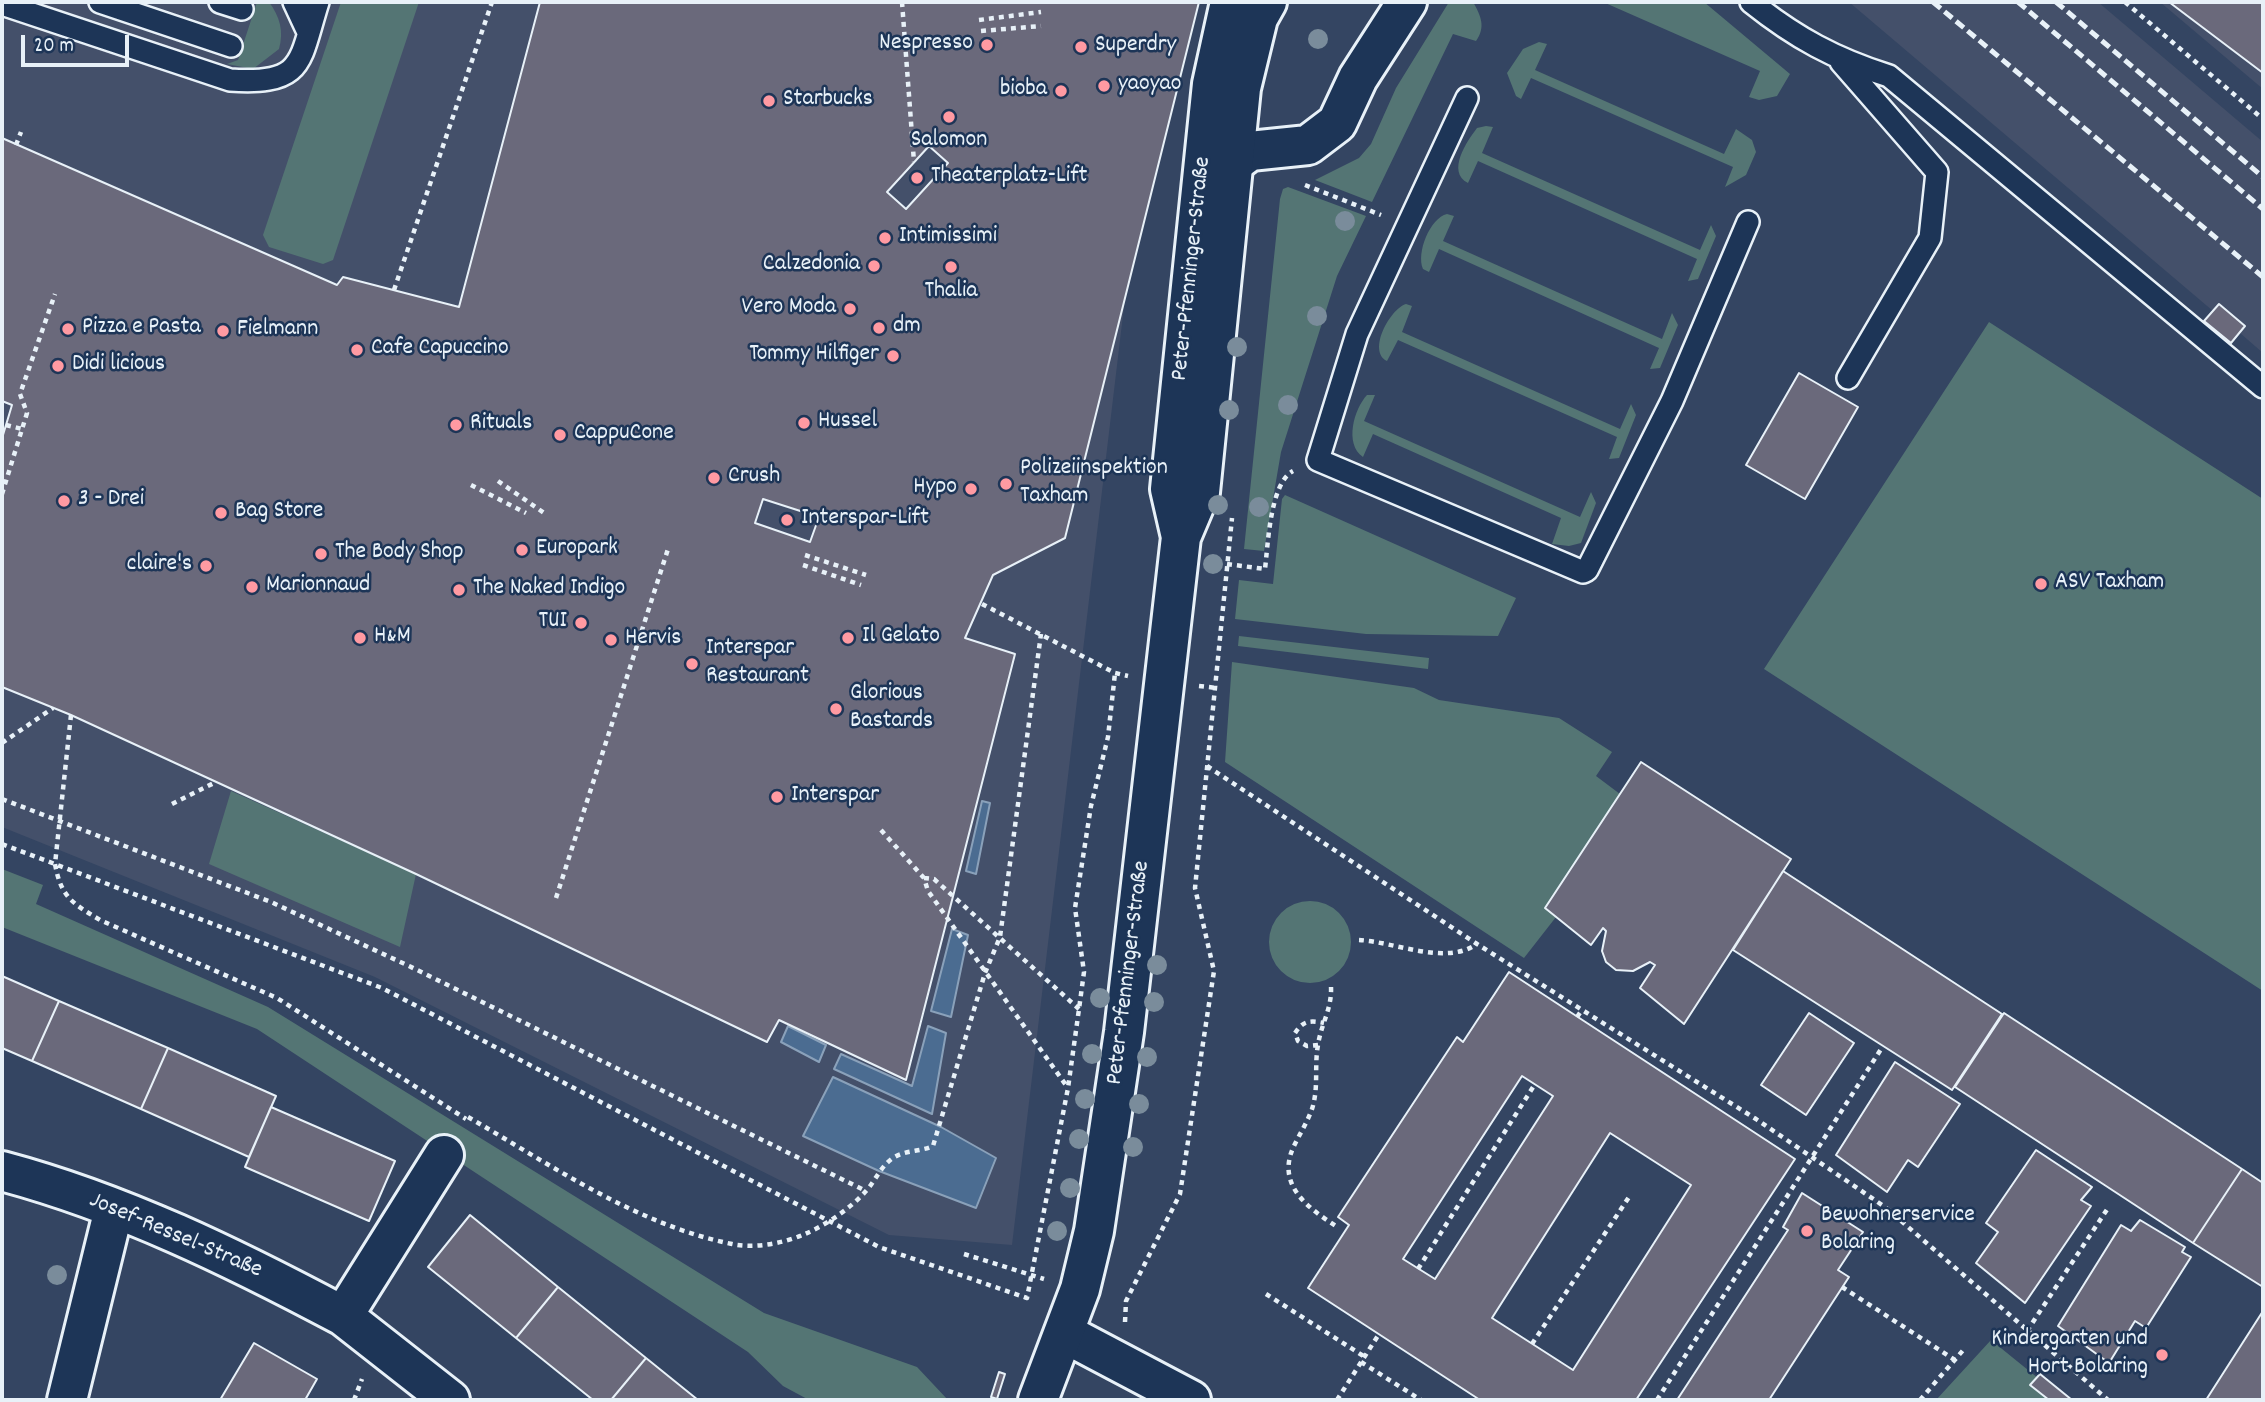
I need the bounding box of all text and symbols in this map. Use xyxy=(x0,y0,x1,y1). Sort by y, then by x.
scale bar xyxy=(24,21,133,65)
place label: Nespresso xyxy=(879,31,973,59)
text: 20 m xyxy=(34,32,74,62)
place label: Superdry xyxy=(1095,33,1176,61)
marker: Nespresso xyxy=(979,37,995,53)
marker: Superdry xyxy=(1073,39,1089,55)
place label: yaoyao xyxy=(1118,72,1181,100)
place label: bioba xyxy=(1000,77,1047,105)
marker: yaoyao xyxy=(1096,78,1112,94)
marker: bioba xyxy=(1053,83,1069,99)
place label: Starbucks xyxy=(783,87,873,115)
marker: Starbucks xyxy=(761,93,777,109)
marker: Salomon xyxy=(941,109,957,125)
place label: Salomon xyxy=(911,128,987,156)
street label: Peter-Pfenninger-Straße xyxy=(1167,155,1219,383)
place label: Theaterplatz-Lift xyxy=(931,164,1087,192)
marker: Theaterplatz-Lift xyxy=(909,170,925,186)
place label: Intimissimi xyxy=(899,224,997,252)
marker: Intimissimi xyxy=(877,230,893,246)
place label: Calzedonia xyxy=(763,252,860,280)
marker: Calzedonia xyxy=(866,258,882,274)
marker: Thalia xyxy=(943,259,959,275)
place label: Thalia xyxy=(924,279,978,307)
place label: Vero Moda xyxy=(742,295,836,323)
marker: Vero Moda xyxy=(842,301,858,317)
place label: dm xyxy=(893,314,921,342)
place label: Pizza e Pasta xyxy=(82,315,201,343)
place label: Fielmann xyxy=(237,317,318,345)
marker: dm xyxy=(871,320,887,336)
marker: Pizza e Pasta xyxy=(60,321,76,337)
marker: Fielmann xyxy=(215,323,231,339)
place label: Cafe Capuccino xyxy=(371,336,509,364)
marker: Cafe Capuccino xyxy=(349,342,365,358)
place label: Tommy Hilfiger xyxy=(749,342,879,370)
marker: Tommy Hilfiger xyxy=(885,348,901,364)
place label: Didi licious xyxy=(72,352,165,380)
marker: Didi licious xyxy=(50,358,66,374)
place label: Hussel xyxy=(818,409,877,437)
place label: Rituals xyxy=(470,411,532,439)
marker: Hussel xyxy=(796,415,812,431)
marker: Rituals xyxy=(448,417,464,433)
place label: CappuCone xyxy=(574,421,674,449)
marker: CappuCone xyxy=(552,427,568,443)
place label: Polizeiinspektion Taxham xyxy=(1020,456,1168,512)
place label: Crush xyxy=(728,464,780,492)
marker: Crush xyxy=(706,470,722,486)
place label: Hypo xyxy=(913,475,957,503)
marker: Polizeiinspektion Taxham xyxy=(998,476,1014,492)
marker: Hypo xyxy=(963,481,979,497)
place label: 3 - Drei xyxy=(78,487,144,515)
marker: 3 - Drei xyxy=(56,493,72,509)
place label: Bag Store xyxy=(235,499,323,527)
marker: Bag Store xyxy=(213,505,229,521)
place label: Interspar-Lift xyxy=(801,506,929,534)
marker: Interspar-Lift xyxy=(779,512,795,528)
place label: Europark xyxy=(536,536,618,564)
place label: The Body Shop xyxy=(335,540,463,568)
marker: Europark xyxy=(514,542,530,558)
marker: The Body Shop xyxy=(313,546,329,562)
place label: claire's xyxy=(127,552,192,580)
marker: claire's xyxy=(198,558,214,574)
place label: ASV Taxham xyxy=(2055,570,2164,598)
place label: Marionnaud xyxy=(266,573,370,601)
place label: The Naked Indigo xyxy=(473,576,625,604)
marker: ASV Taxham xyxy=(2033,576,2049,592)
marker: Marionnaud xyxy=(244,579,260,595)
marker: The Naked Indigo xyxy=(451,582,467,598)
place label: TUI xyxy=(538,609,567,637)
marker: TUI xyxy=(573,615,589,631)
place label: H&M xyxy=(374,624,411,652)
place label: Il Gelato xyxy=(862,624,940,652)
place label: Hervis xyxy=(625,626,681,654)
marker: H&M xyxy=(352,630,368,646)
marker: Il Gelato xyxy=(840,630,856,646)
marker: Hervis xyxy=(603,632,619,648)
place label: Interspar Restaurant xyxy=(706,636,809,692)
marker: Interspar Restaurant xyxy=(684,656,700,672)
place label: Glorious Bastards xyxy=(850,681,933,737)
marker: Glorious Bastards xyxy=(828,701,844,717)
place label: Interspar xyxy=(791,783,879,811)
marker: Interspar xyxy=(769,789,785,805)
street label: Peter-Pfenninger-Straße xyxy=(1102,859,1158,1087)
street label: Josef-Ressel-Straße xyxy=(84,1188,266,1286)
place label: Bewohnerservice Bolaring xyxy=(1821,1203,1975,1259)
marker: Bewohnerservice Bolaring xyxy=(1799,1223,1815,1239)
place label: Kindergarten und Hort Bolaring xyxy=(1991,1327,2148,1383)
marker: Kindergarten und Hort Bolaring xyxy=(2154,1347,2170,1363)

